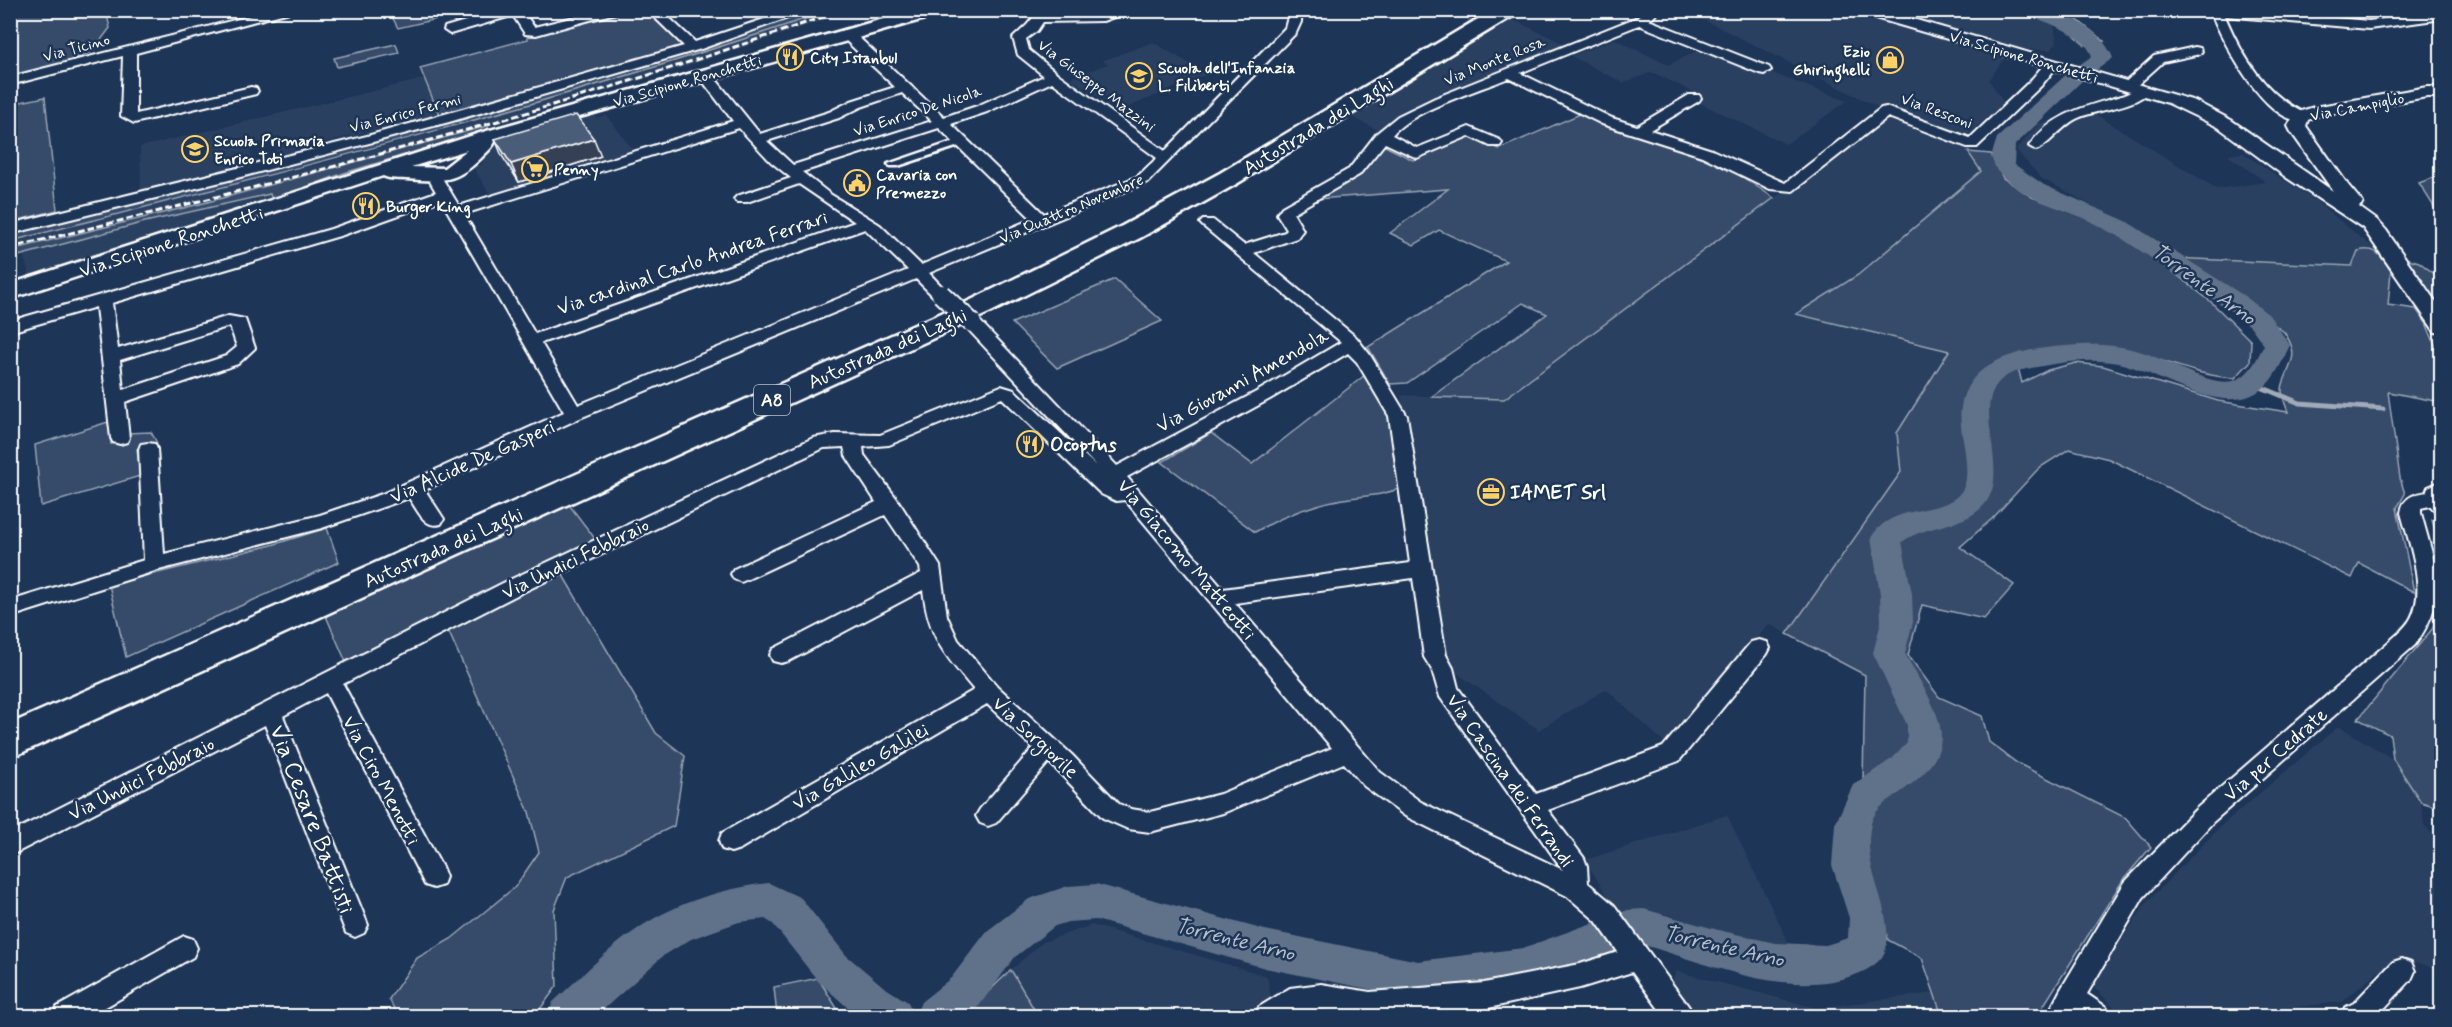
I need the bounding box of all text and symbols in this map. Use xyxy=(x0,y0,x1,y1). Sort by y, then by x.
street label: Via Scipione Ronchetti xyxy=(1947,26,2101,89)
street label: Via Ticino xyxy=(41,29,112,67)
street label: Via Monte Rosa xyxy=(1441,31,1549,91)
street label: Via Giuseppe Mazzini xyxy=(1033,35,1159,138)
restaurant icon: City Istanbul xyxy=(775,42,805,72)
place label: Ezio Ghiringhelli xyxy=(1793,42,1871,83)
shop icon: Ezio Ghiringhelli xyxy=(1875,45,1905,75)
place label: City Istanbul xyxy=(810,48,897,69)
street label: Via Scipione Ronchetti xyxy=(611,50,765,113)
place label: Scuola dell'Infanzia L. Filiberti xyxy=(1158,58,1295,97)
school or university icon: Scuola dell'Infanzia L. Filiberti xyxy=(1124,61,1154,91)
street label: Autostrada dei Laghi xyxy=(1238,71,1400,184)
street label: Via Enrico De Nicola xyxy=(851,81,985,142)
street label: Via Enrico Fermi xyxy=(347,88,464,138)
street label: Via Campiglio xyxy=(2308,88,2406,127)
street label: Via Resconi xyxy=(1898,89,1975,134)
place label: Scuola Primaria Enrico Toti xyxy=(214,131,325,170)
school or university icon: Scuola Primaria Enrico Toti xyxy=(180,134,210,164)
supermarket icon: Penny xyxy=(520,154,550,184)
place label: Penny xyxy=(554,160,599,181)
place label: Cavaria con Premezzo xyxy=(876,165,957,204)
public building icon: Cavaria con Premezzo xyxy=(842,168,872,198)
street label: Via Quattro Novembre xyxy=(996,169,1147,249)
restaurant icon: Burger King xyxy=(351,191,381,221)
place label: Burger King xyxy=(386,197,471,220)
street label: Via Scipione Ronchetti xyxy=(76,200,267,285)
street label: Via cardinal Carlo Andrea Ferrari xyxy=(554,204,831,323)
water label: Torrente Arno xyxy=(2146,238,2262,333)
street label: Autostrada dei Laghi xyxy=(804,302,972,398)
street label: Via Giovanni Amendola xyxy=(1152,322,1335,440)
road number: A8 xyxy=(754,385,790,415)
street label: Via Alcide De Gasperi xyxy=(386,414,559,511)
restaurant icon: Ocoptus xyxy=(1015,429,1045,459)
place label: Ocoptus xyxy=(1050,432,1117,459)
street label: Via Giacomo Matteotti xyxy=(1110,474,1261,646)
office icon: IAMET Srl xyxy=(1476,477,1506,507)
place label: IAMET Srl xyxy=(1510,480,1606,507)
street label: Autostrada dei Laghi xyxy=(360,501,528,597)
street label: Via Undici Febbraio xyxy=(497,512,654,607)
street label: Via Cascina dei Ferrandi xyxy=(1440,689,1580,873)
street label: Via Sorgiorile xyxy=(985,691,1084,786)
street label: Via per Cedrate xyxy=(2218,702,2334,808)
street label: Via Ciro Menotti xyxy=(335,711,426,850)
street label: Via Galileo Galilei xyxy=(788,717,934,817)
street label: Via Cesare Battisti xyxy=(261,721,362,918)
street label: Via Undici Febbraio xyxy=(64,731,220,828)
water label: Torrente Arno xyxy=(1172,912,1299,969)
water label: Torrente Arno xyxy=(1661,920,1788,975)

